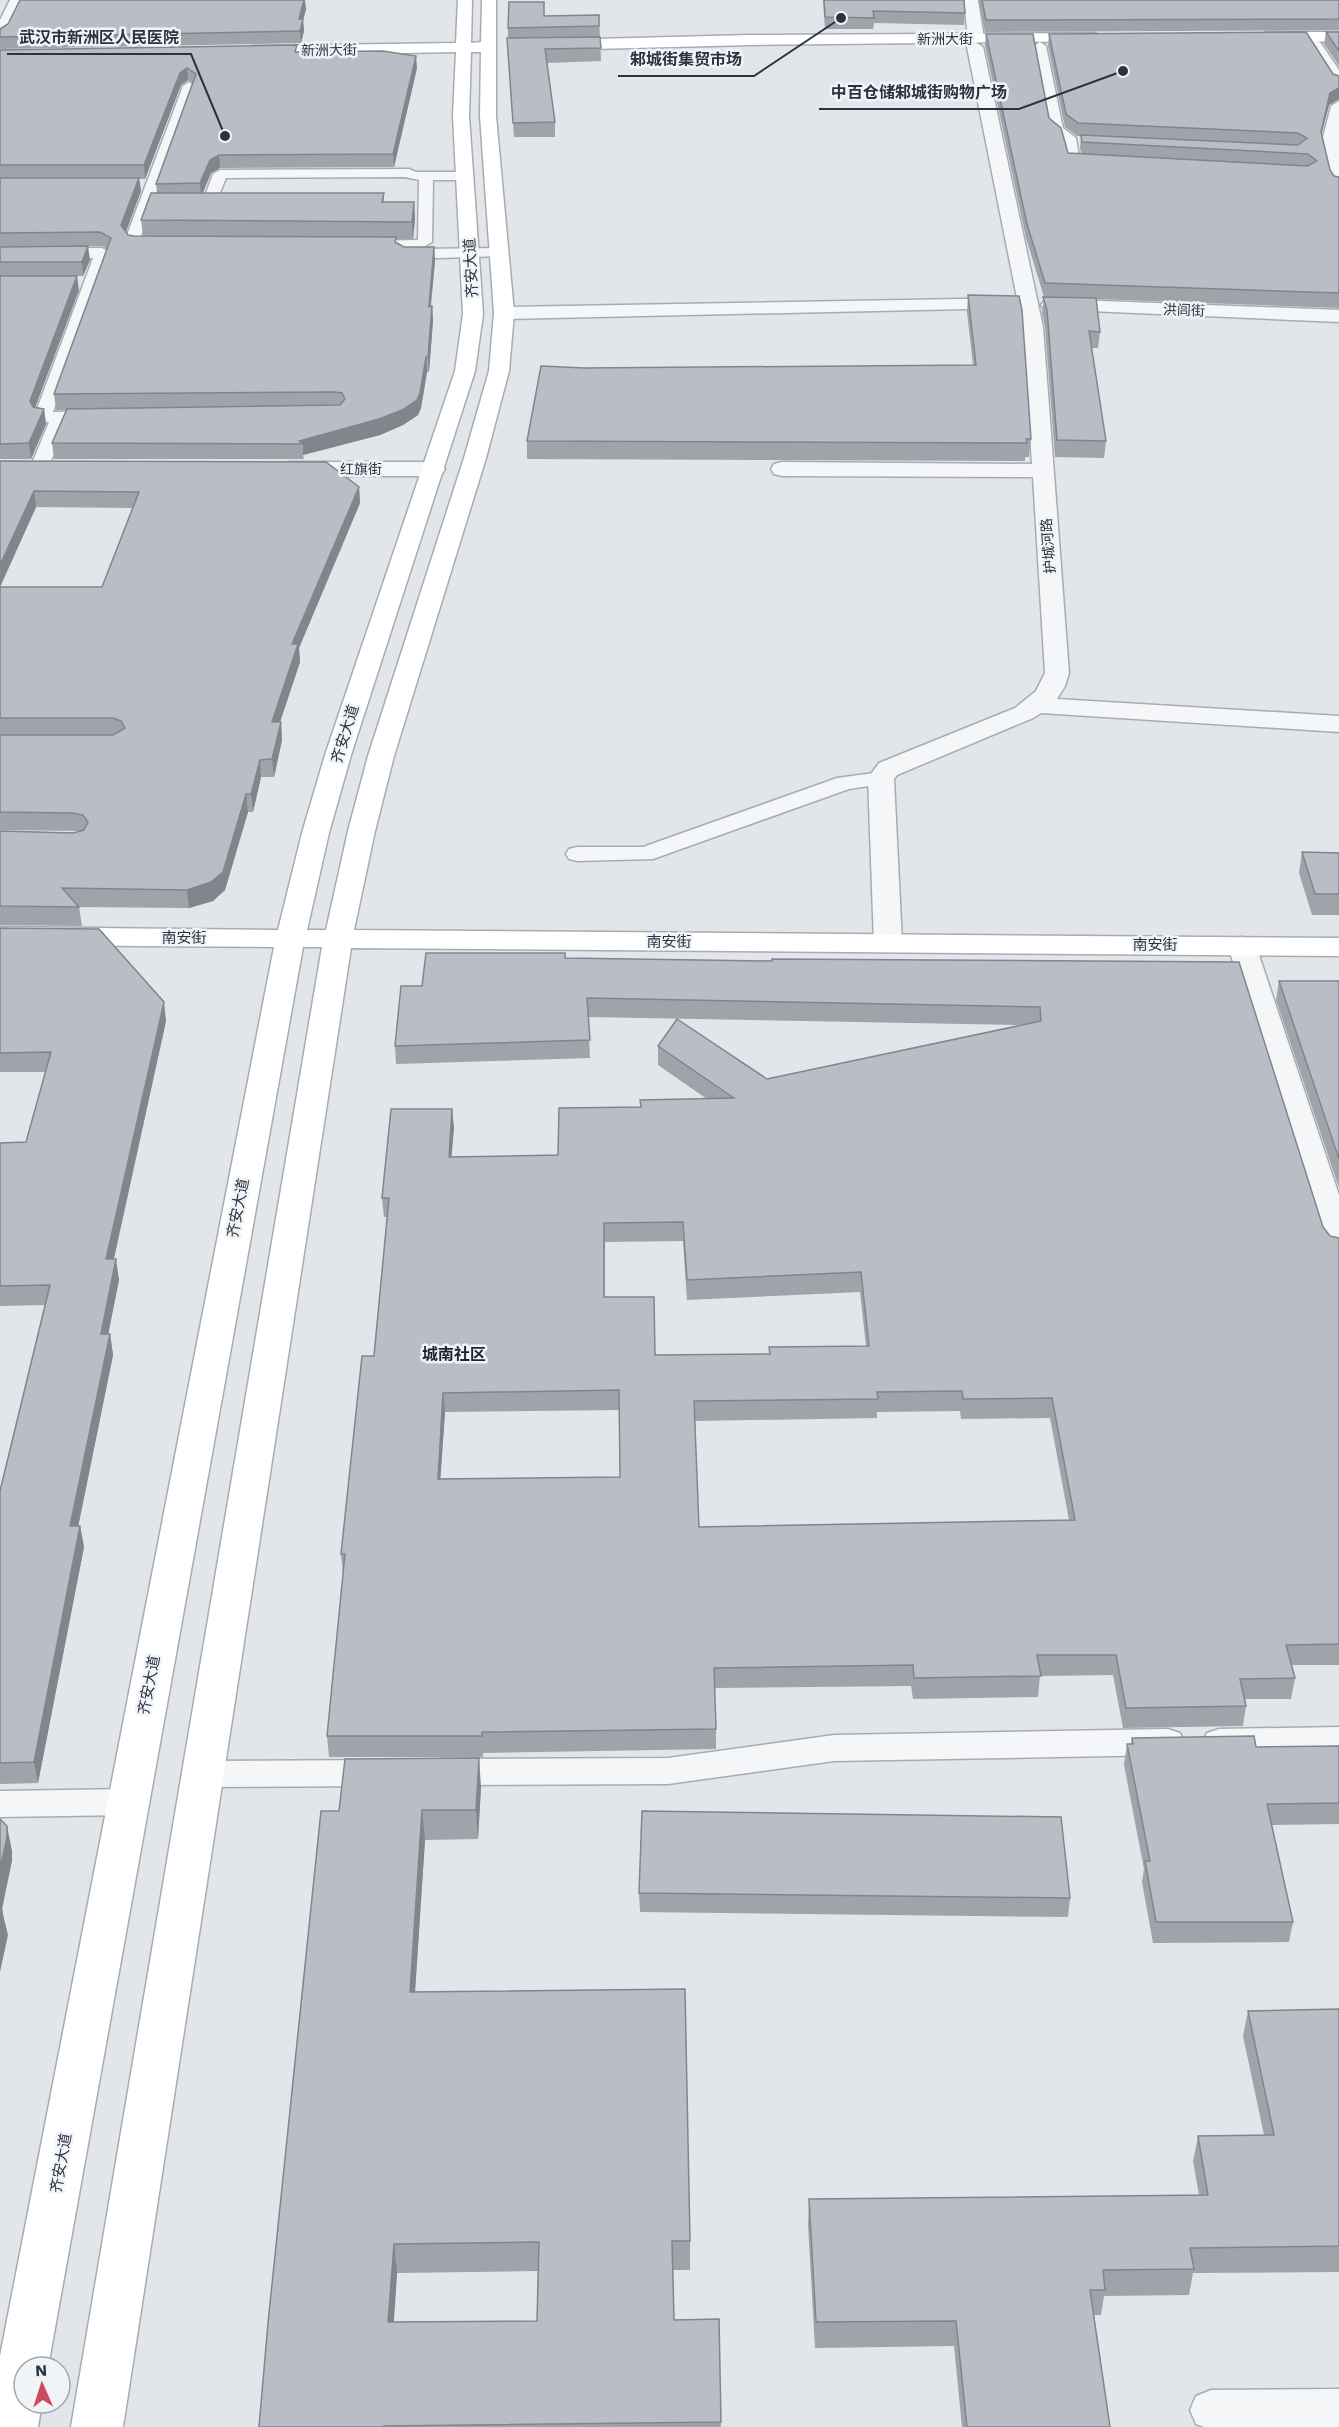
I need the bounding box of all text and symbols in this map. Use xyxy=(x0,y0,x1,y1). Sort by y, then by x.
callout: 武汉市新洲区人民医院 xyxy=(7,20,191,54)
text: 武汉市新洲区人民医院 xyxy=(19,28,179,47)
street label: 新洲大街 xyxy=(917,31,973,47)
street label: 新洲大街 xyxy=(301,42,357,58)
callout: 邾城街集贸市场 xyxy=(618,42,754,76)
text: 邾城街集贸市场 xyxy=(630,50,742,69)
callout: 中百仓储邾城街购物广场 xyxy=(819,75,1019,109)
text: 中百仓储邾城街购物广场 xyxy=(831,83,1007,102)
street label: 齐安大道 xyxy=(460,238,482,298)
street label: 洪闾街 xyxy=(1163,301,1205,319)
street label: 红旗街 xyxy=(340,461,382,477)
street label: 护城河路 xyxy=(1038,518,1058,574)
street label: 齐安大道 xyxy=(328,703,362,765)
street label: 南安街 xyxy=(161,929,207,947)
street label: 南安街 xyxy=(646,933,692,951)
street label: 南安街 xyxy=(1132,936,1178,954)
street label: 齐安大道 xyxy=(223,1177,253,1239)
district label: 城南社区 xyxy=(422,1345,486,1364)
street label: 齐安大道 xyxy=(134,1654,164,1716)
street label: 齐安大道 xyxy=(47,2132,75,2194)
north arrow xyxy=(12,2355,72,2415)
text: N xyxy=(35,2361,48,2380)

